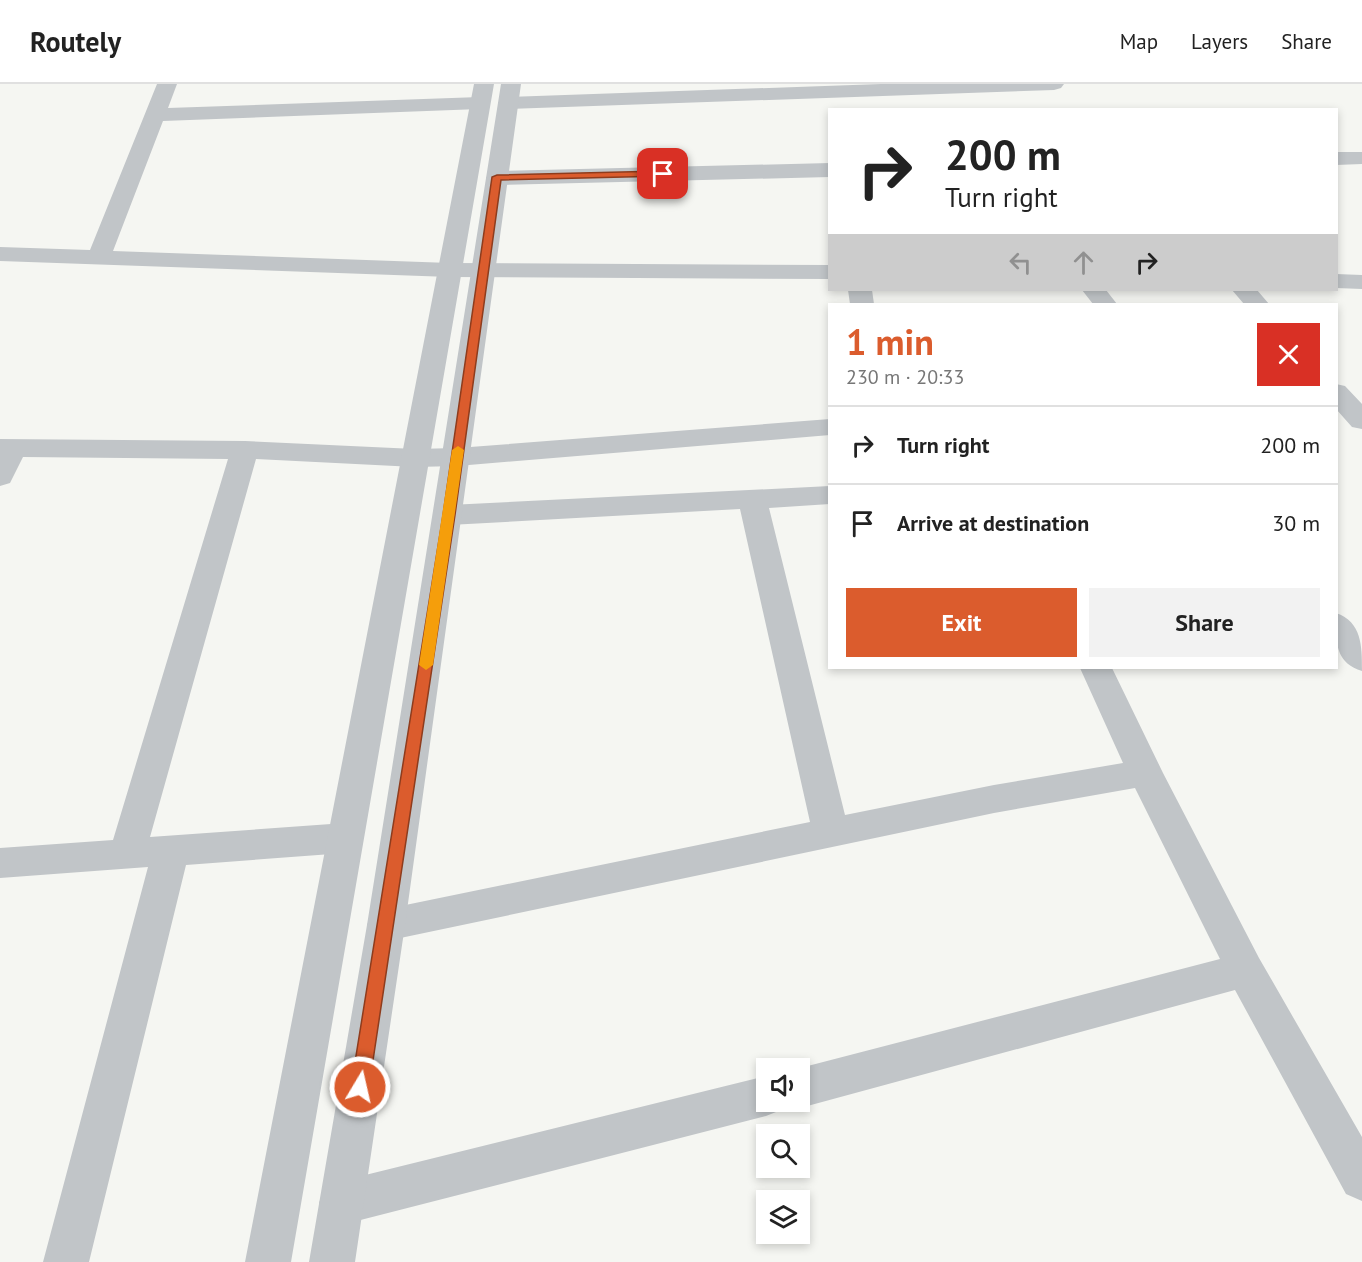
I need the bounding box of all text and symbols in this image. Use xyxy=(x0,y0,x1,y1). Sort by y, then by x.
text: Routely xyxy=(30,23,121,60)
text: Map xyxy=(1120,28,1158,55)
text: Layers xyxy=(1191,28,1248,55)
text: Share xyxy=(1281,28,1332,55)
text: 200 m xyxy=(945,127,1061,182)
icon: right xyxy=(846,132,924,210)
pin xyxy=(637,148,688,199)
icon: arrive xyxy=(646,157,679,190)
text: Turn right xyxy=(945,180,1058,214)
icon: left xyxy=(1004,246,1037,279)
icon: ahead xyxy=(1067,246,1100,279)
icon: right xyxy=(1130,246,1163,279)
text: 1 min xyxy=(846,318,934,365)
button: close xyxy=(1257,323,1320,386)
text: 230 m · 20:33 xyxy=(846,364,964,390)
icon: right xyxy=(846,429,879,462)
text: Turn right xyxy=(897,431,989,459)
text: 200 m xyxy=(1260,431,1320,459)
icon: arrive xyxy=(846,507,879,540)
text: Arrive at destination xyxy=(897,509,1089,537)
text: 30 m xyxy=(1272,509,1320,537)
button: Exit xyxy=(846,588,1077,657)
button: Share xyxy=(1089,588,1320,657)
position arrow xyxy=(328,1055,392,1119)
map controls xyxy=(756,1058,810,1244)
button: sound xyxy=(756,1058,810,1112)
button: search xyxy=(756,1124,810,1178)
button: layers xyxy=(756,1190,810,1244)

